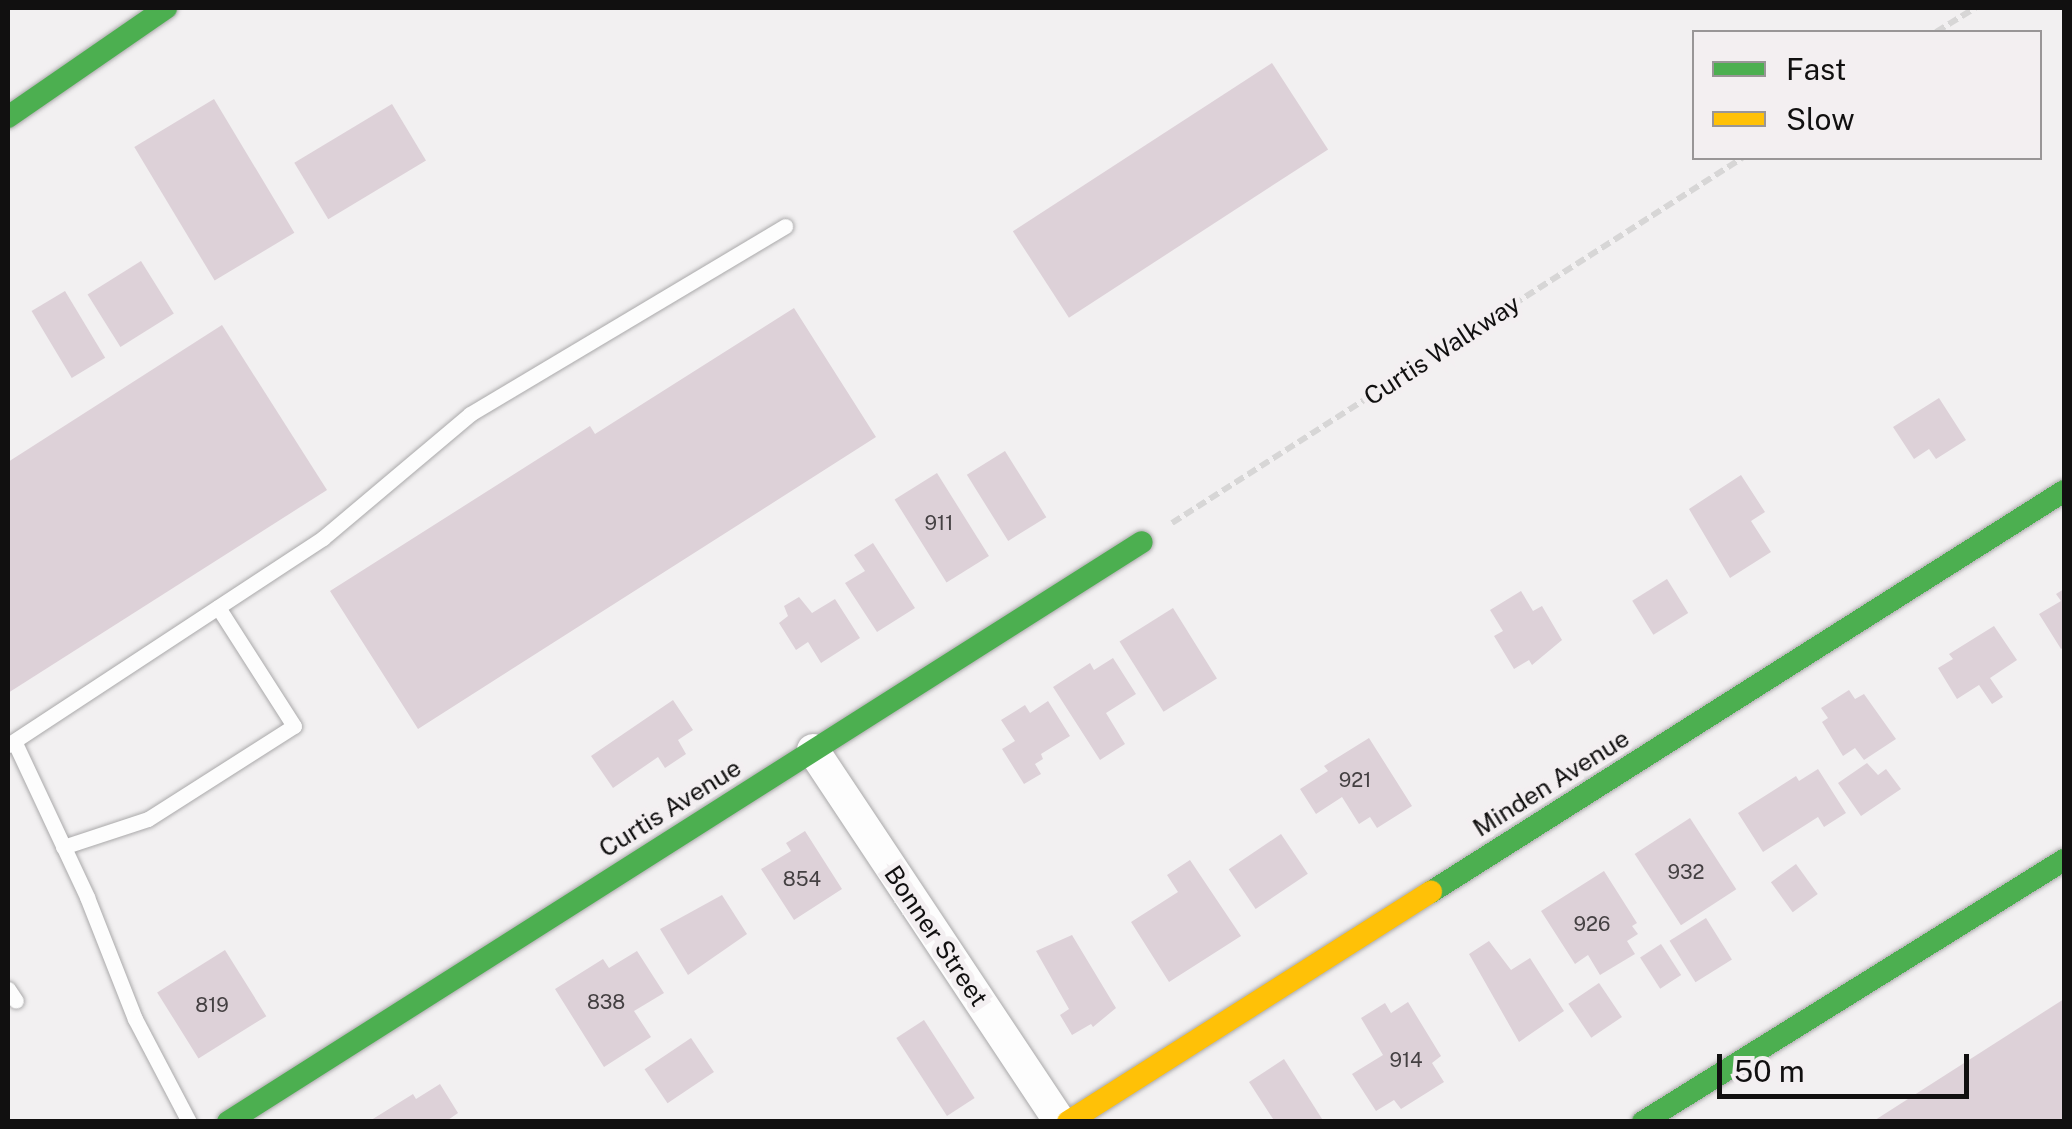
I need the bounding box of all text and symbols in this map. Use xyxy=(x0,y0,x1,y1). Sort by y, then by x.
legend xyxy=(1692,30,2042,160)
text: Fast xyxy=(1786,51,1846,87)
text: Slow xyxy=(1786,101,1855,137)
street label: Curtis Walkway xyxy=(1358,288,1526,412)
house number: 911 xyxy=(925,511,953,535)
street label: Minden Avenue xyxy=(1467,723,1635,843)
street label: Curtis Avenue xyxy=(593,752,747,864)
house number: 921 xyxy=(1339,768,1371,792)
street label: Bonner Street xyxy=(878,860,994,1012)
house number: 932 xyxy=(1668,860,1704,884)
house number: 854 xyxy=(783,867,821,891)
house number: 926 xyxy=(1574,912,1610,936)
house number: 838 xyxy=(587,990,625,1014)
house number: 819 xyxy=(195,993,229,1017)
scale bar xyxy=(1722,1034,1974,1096)
house number: 914 xyxy=(1389,1048,1423,1072)
text: 50 m xyxy=(1734,1053,1805,1089)

